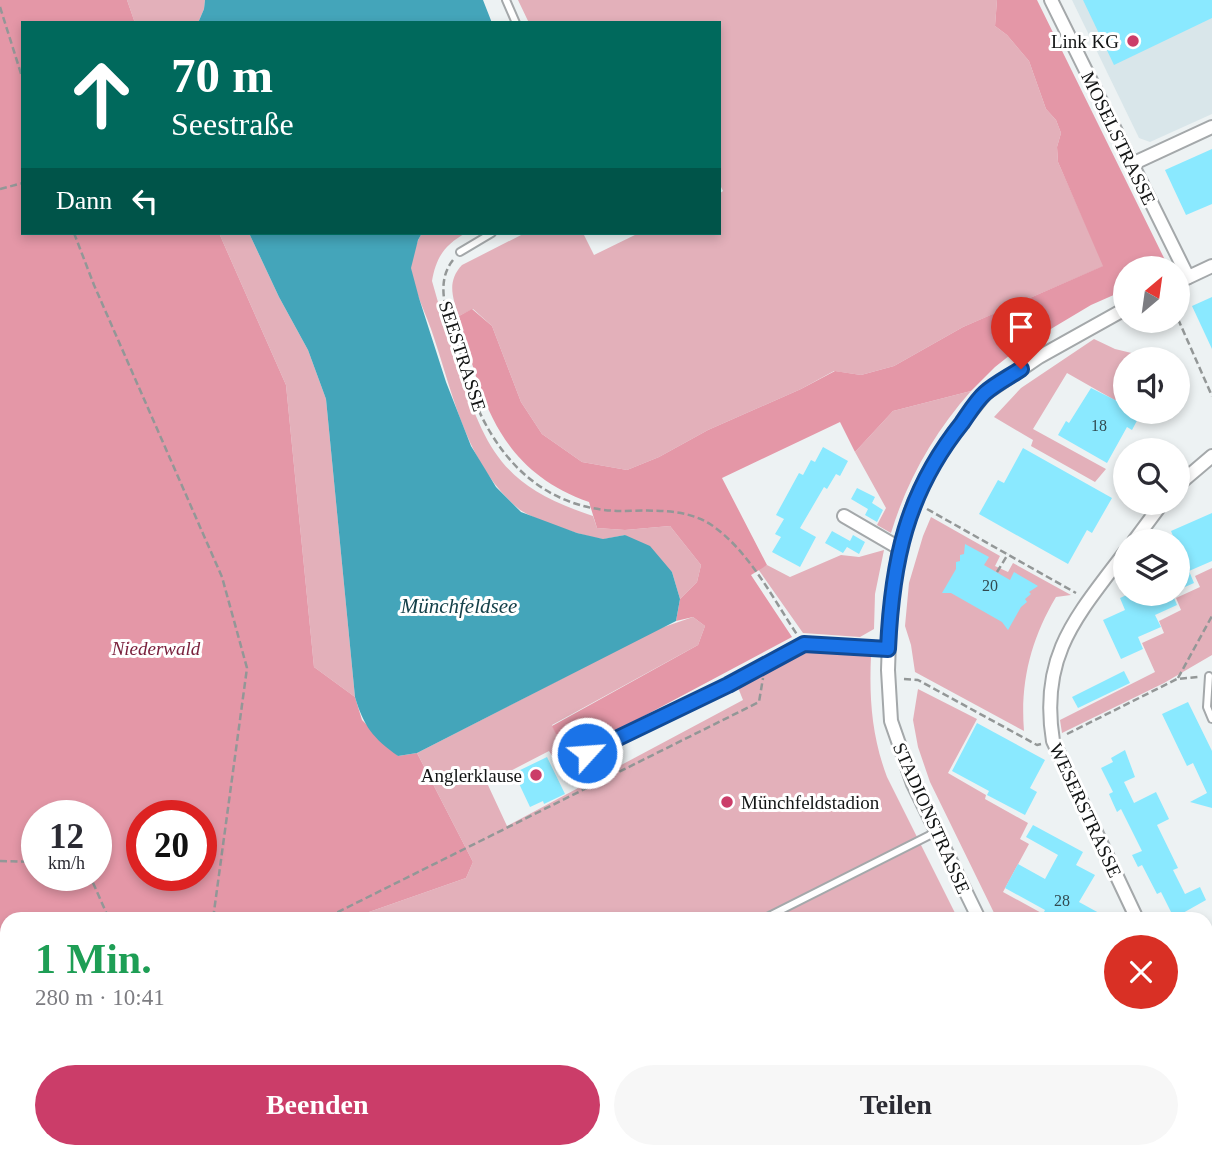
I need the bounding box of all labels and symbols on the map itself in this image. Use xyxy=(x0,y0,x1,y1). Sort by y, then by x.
place label: Link KG xyxy=(1051,31,1119,52)
marker: Link KG xyxy=(1125,33,1141,49)
street label: MOSELSTRASSE xyxy=(1077,68,1160,208)
north arrow xyxy=(1113,256,1190,332)
pin xyxy=(991,297,1051,369)
street label: SEESTRASSE xyxy=(435,298,490,414)
house number: 18 xyxy=(1091,417,1107,434)
house number: 20 xyxy=(982,577,998,594)
water label: Münchfeldsee xyxy=(400,594,517,618)
park label: Niederwald xyxy=(111,638,201,659)
position arrow xyxy=(550,716,624,790)
street label: STADIONSTRASSE xyxy=(889,739,974,897)
street label: WESERSTRASSE xyxy=(1045,740,1126,881)
place label: Anglerklause xyxy=(421,765,522,786)
marker: Anglerklause xyxy=(528,767,544,783)
place label: Münchfeldstadion xyxy=(741,792,880,813)
marker: Münchfeldstadion xyxy=(719,794,735,810)
speed limit sign: 20 xyxy=(126,800,217,891)
house number: 28 xyxy=(1054,892,1070,909)

